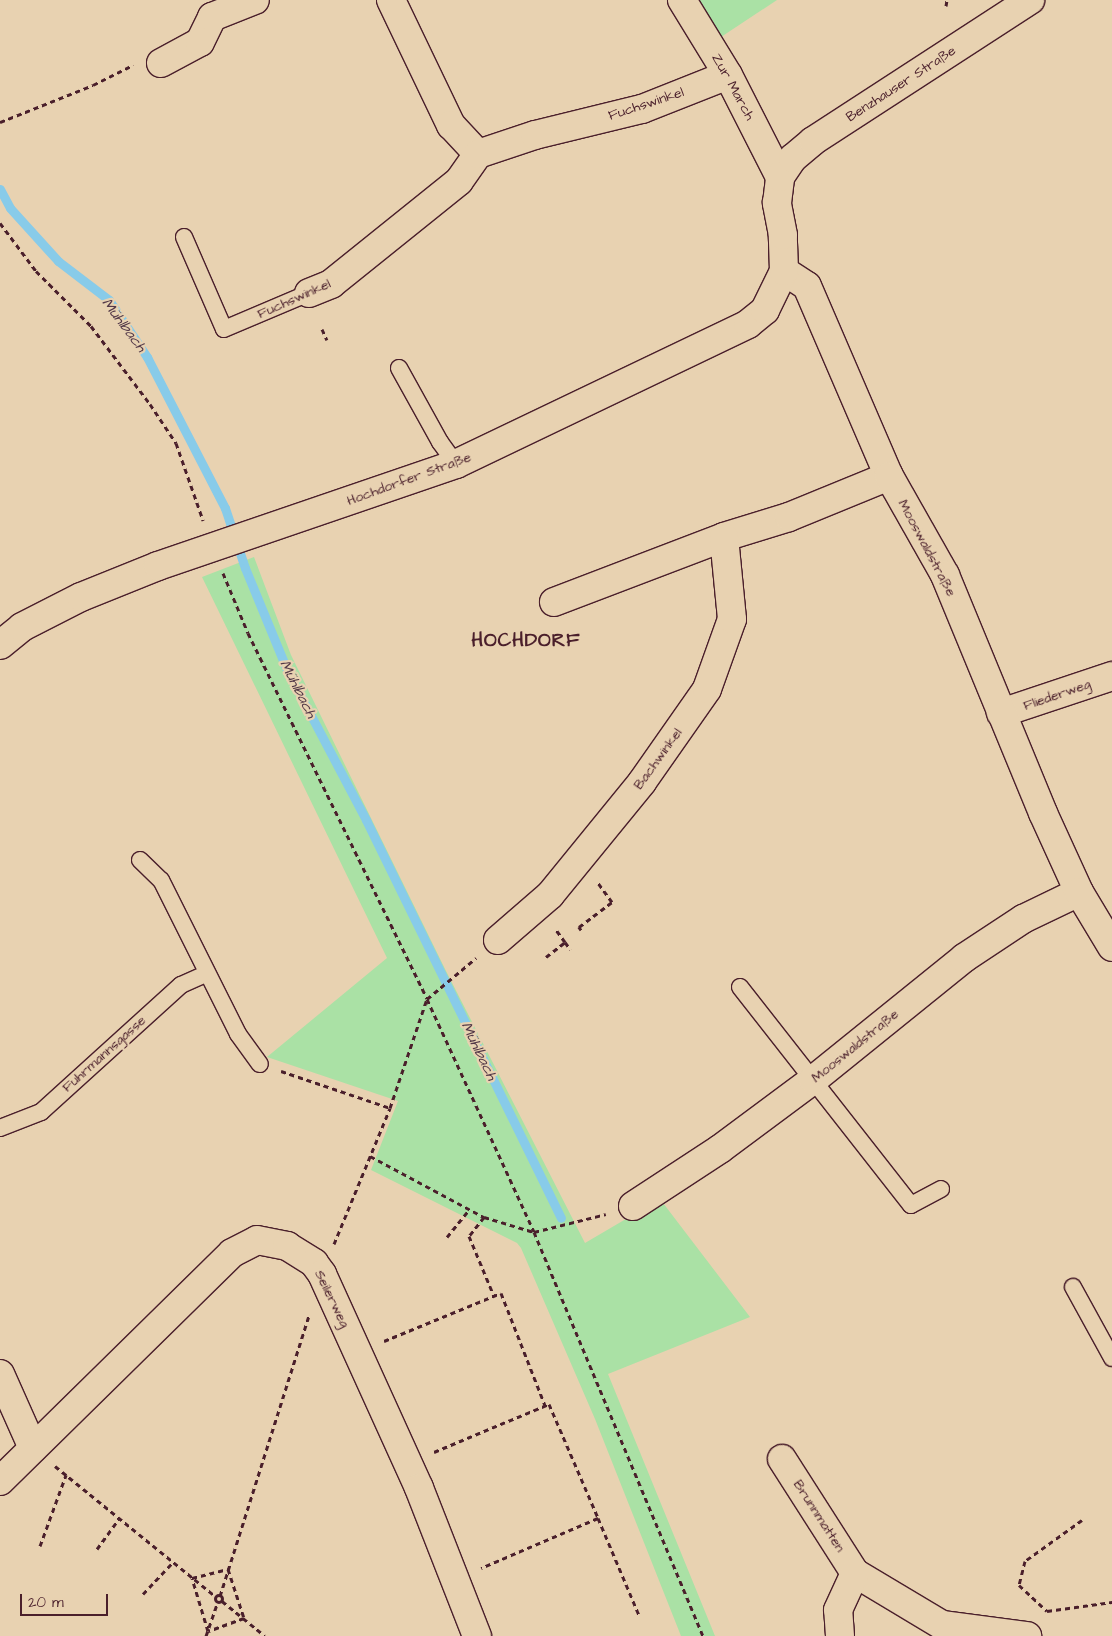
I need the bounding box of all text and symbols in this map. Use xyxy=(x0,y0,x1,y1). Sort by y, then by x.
street label: Benzhauser Straße xyxy=(843,42,959,126)
street label: Zur March xyxy=(708,51,758,123)
street label: Fuchswinkel xyxy=(606,84,686,124)
street label: Fuchswinkel xyxy=(255,275,333,323)
water label: Mühlbach xyxy=(98,295,150,355)
street label: Hochdorfer Straße xyxy=(344,449,474,509)
street label: Mooswaldstraße xyxy=(894,497,960,599)
district label: HOCHDORF xyxy=(471,630,581,652)
water label: Mühlbach xyxy=(276,657,320,721)
street label: Fliederweg xyxy=(1021,676,1093,714)
street label: Bachwinkel xyxy=(630,725,686,793)
street label: Mooswaldstraße xyxy=(808,1006,902,1086)
street label: Fuhrmannsgasse xyxy=(59,1012,149,1096)
water label: Mühlbach xyxy=(457,1019,501,1083)
street label: Seilerweg xyxy=(311,1267,353,1331)
street label: Brunnmatten xyxy=(789,1477,849,1555)
scale bar xyxy=(22,1584,110,1616)
text: 20 m xyxy=(28,1592,64,1613)

